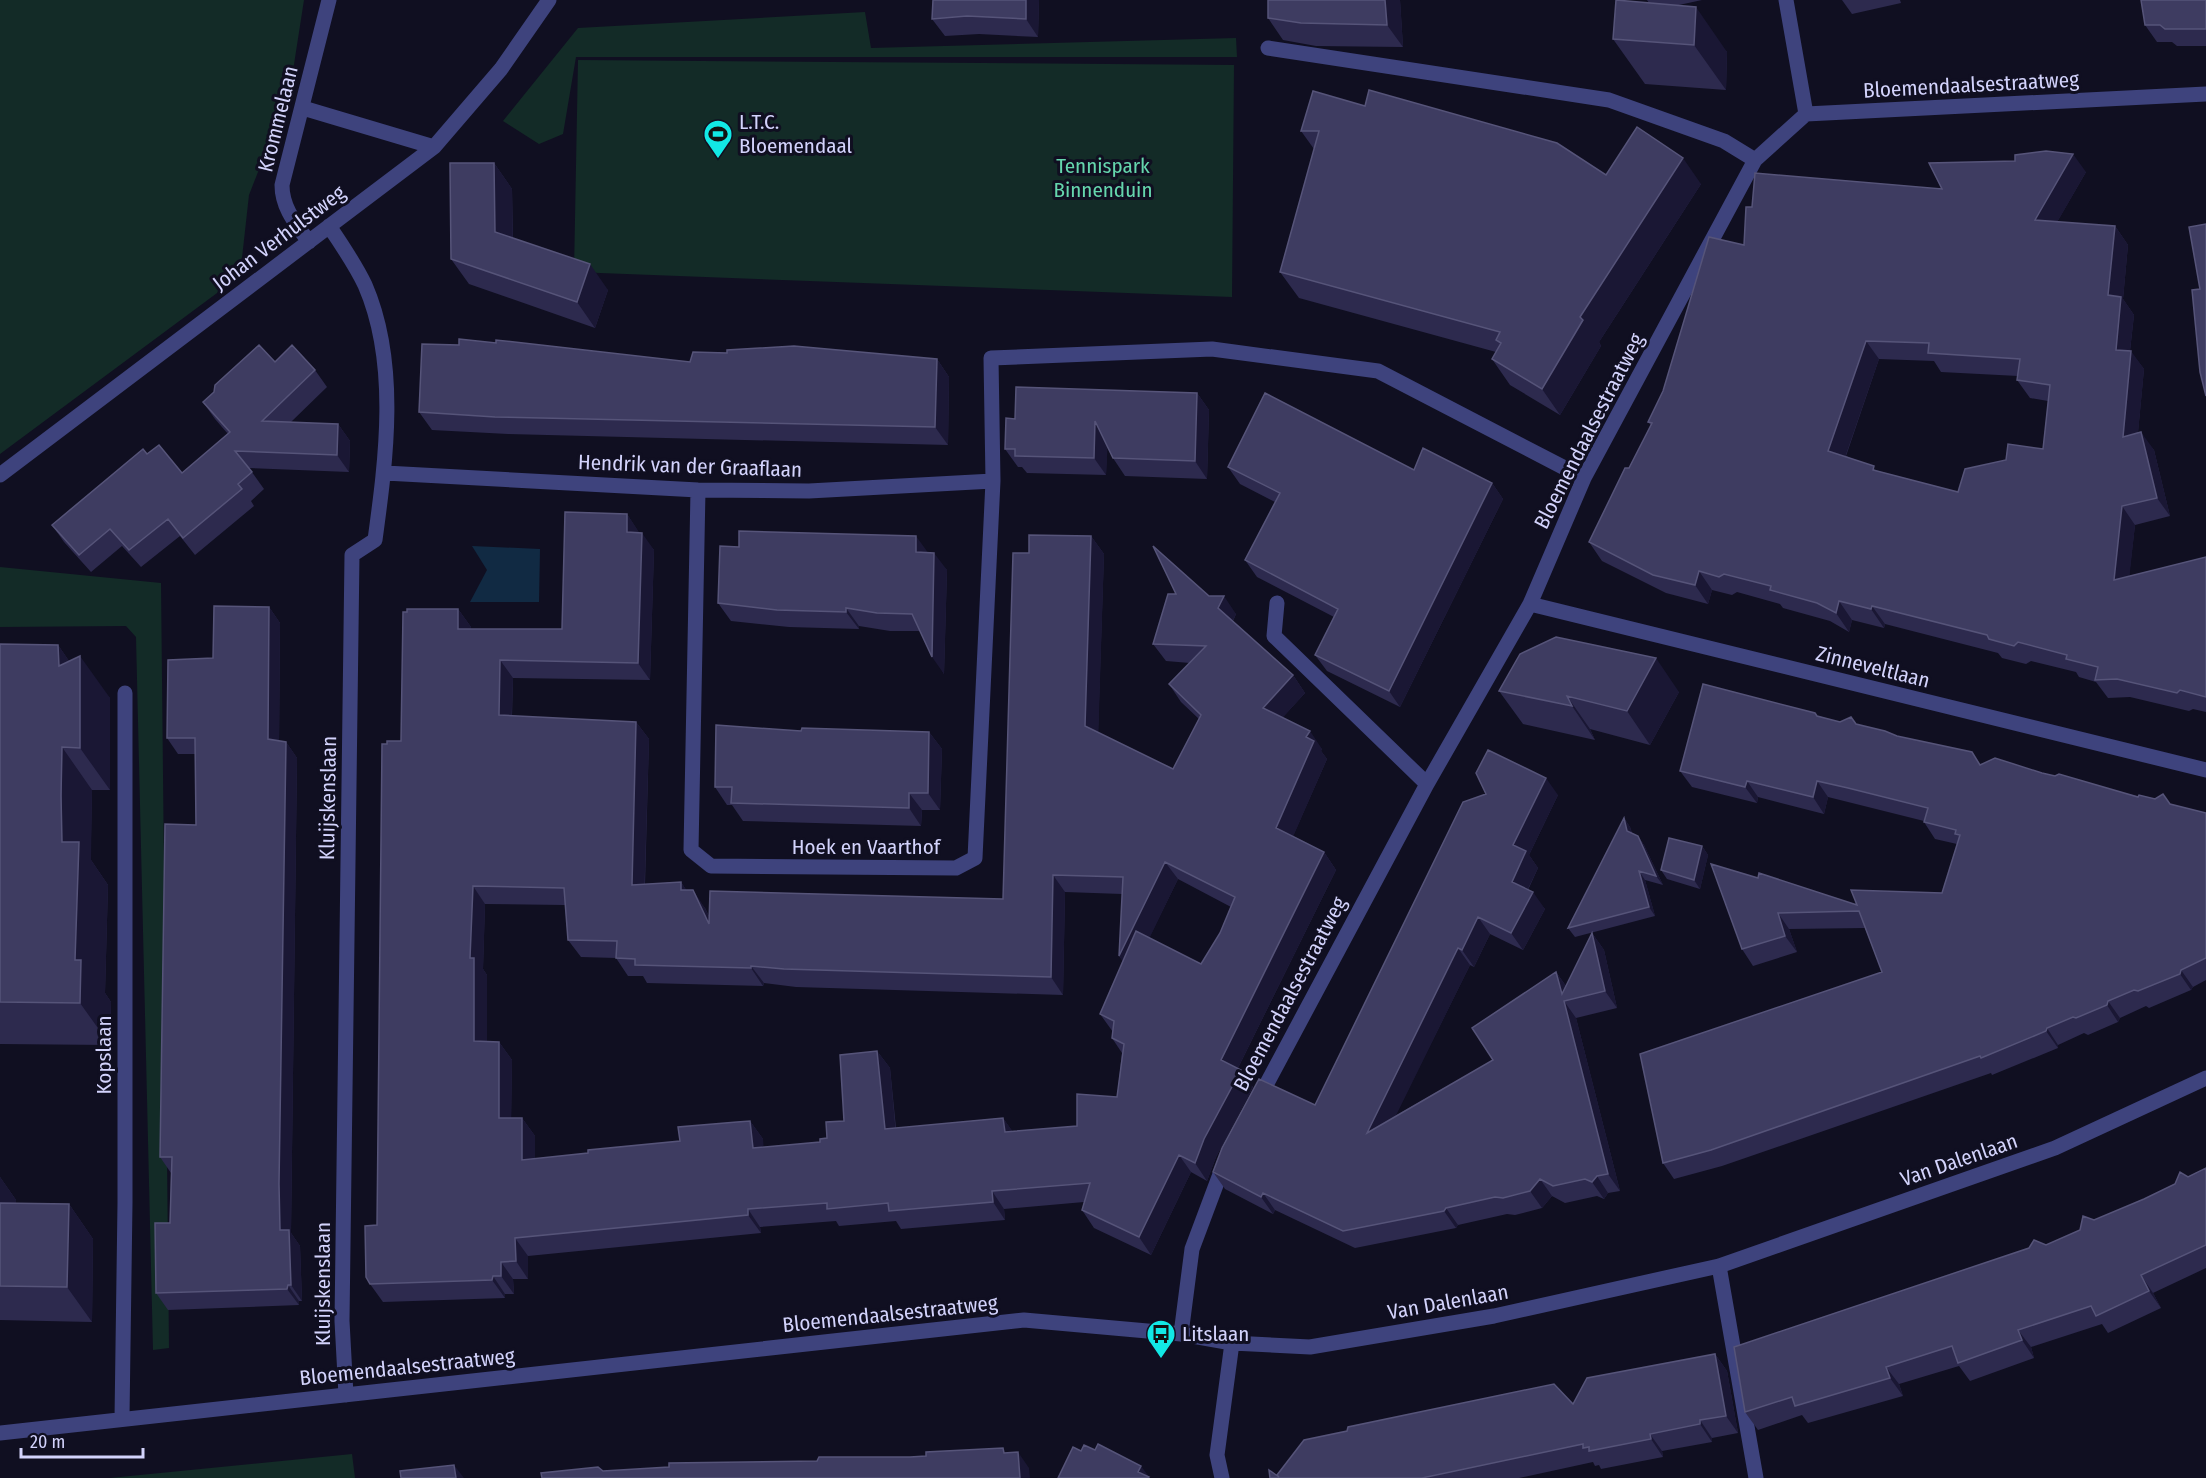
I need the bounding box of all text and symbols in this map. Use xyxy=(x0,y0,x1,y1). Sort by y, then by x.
street label: Krommelaan xyxy=(252,63,304,175)
street label: Bloemendaalsestraatweg xyxy=(1862,66,2080,104)
place label: L.T.C. Bloemendaal xyxy=(739,109,852,159)
sports icon: L.T.C. Bloemendaal xyxy=(702,118,734,160)
park label: Tennispark Binnenduin xyxy=(1054,153,1152,203)
street label: Johan Verhulstweg xyxy=(208,180,351,296)
street label: Bloemendaalsestraatweg xyxy=(1528,329,1650,533)
street label: Hendrik van der Graaflaan xyxy=(578,449,802,483)
street label: Zinneveltlaan xyxy=(1813,640,1933,694)
street label: Kluijskenslaan xyxy=(314,736,342,860)
street label: Hoek en Vaarthof xyxy=(792,834,942,860)
street label: Bloemendaalsestraatweg xyxy=(1228,892,1352,1096)
street label: Kopslaan xyxy=(91,1016,117,1094)
street label: Van Dalenlaan xyxy=(1897,1128,2021,1192)
street label: Kluijskenslaan xyxy=(310,1222,336,1346)
street label: Van Dalenlaan xyxy=(1386,1279,1510,1325)
street label: Bloemendaalsestraatweg xyxy=(781,1290,999,1338)
bus stop icon: Litslaan xyxy=(1145,1318,1177,1360)
place label: Litslaan xyxy=(1182,1321,1249,1347)
street label: Bloemendaalsestraatweg xyxy=(298,1343,516,1391)
scale bar xyxy=(21,1421,142,1459)
text: 20 m xyxy=(30,1431,65,1453)

